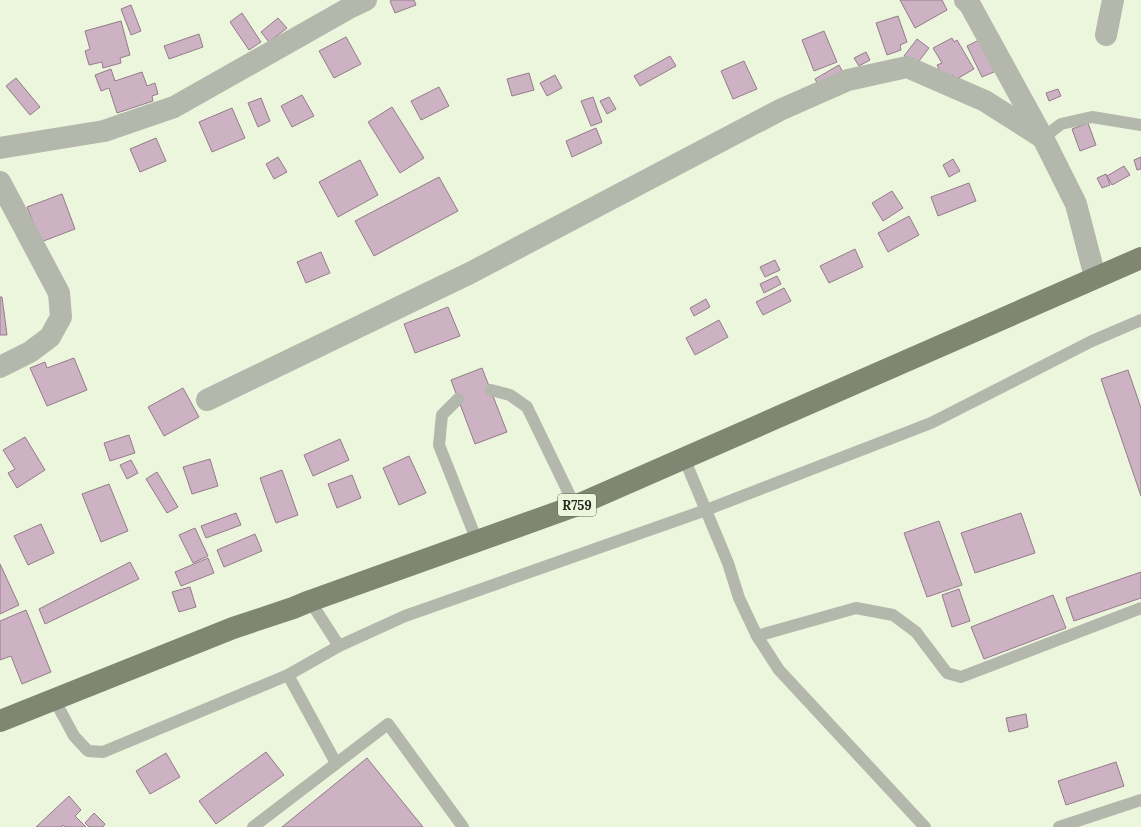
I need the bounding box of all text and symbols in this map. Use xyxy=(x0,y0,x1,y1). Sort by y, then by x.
road number: R759 xyxy=(558,494,596,516)

